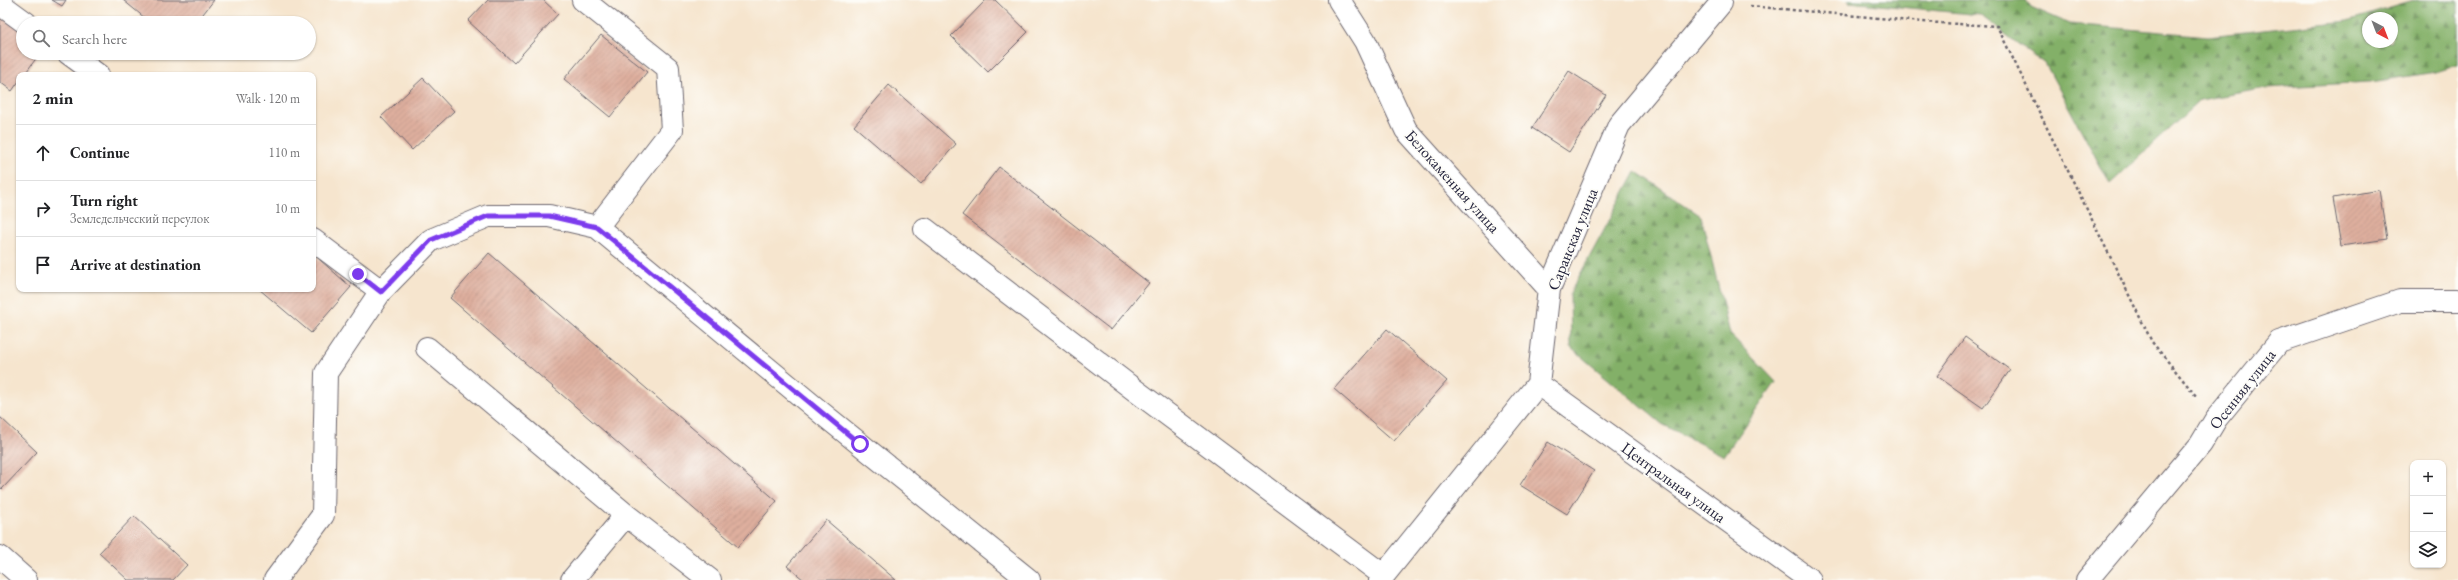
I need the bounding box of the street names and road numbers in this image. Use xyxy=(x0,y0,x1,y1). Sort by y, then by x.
street label: Белокаменная улица xyxy=(1401,125,1505,238)
street label: Саранская улица xyxy=(1542,185,1603,293)
street label: Осенняя улица xyxy=(2205,344,2281,434)
street label: Центральная улица xyxy=(1617,437,1731,528)

